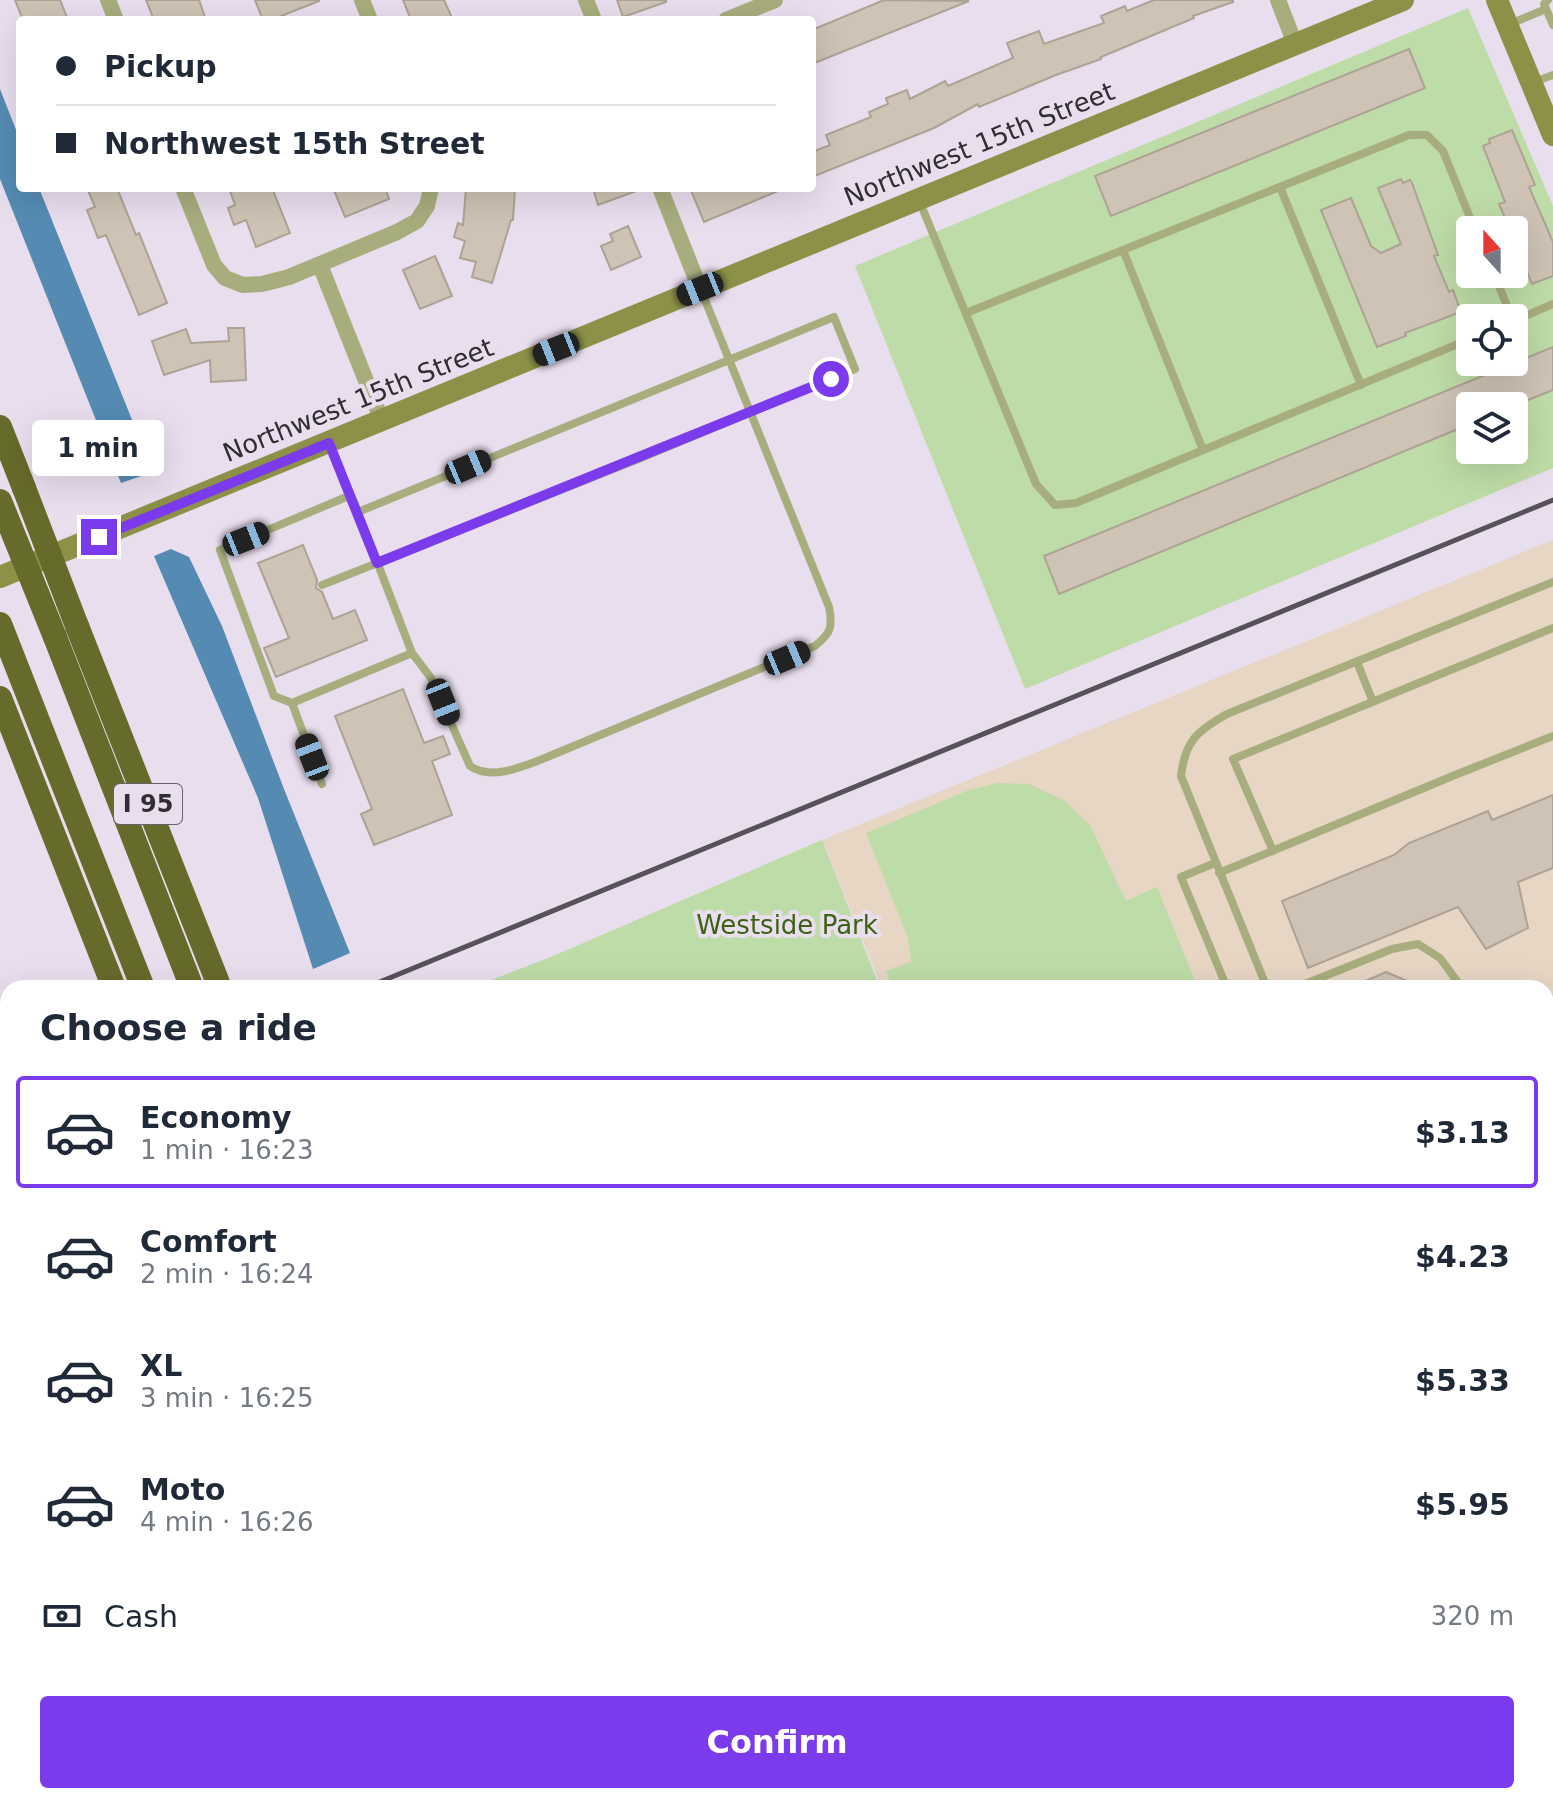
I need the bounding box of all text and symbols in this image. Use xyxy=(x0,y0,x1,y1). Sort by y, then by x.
text: Pickup xyxy=(104,49,217,84)
street label: Northwest 15th Street xyxy=(839,76,1119,212)
text: Northwest 15th Street xyxy=(104,126,485,161)
north arrow xyxy=(1456,216,1528,288)
map controls xyxy=(1456,216,1528,464)
car xyxy=(673,269,727,309)
button: locate xyxy=(1456,304,1528,376)
car xyxy=(529,329,583,369)
street label: Northwest 15th Street xyxy=(218,332,498,468)
route start xyxy=(813,361,849,397)
button: layers xyxy=(1456,392,1528,464)
callout: 1 min xyxy=(33,421,165,477)
text: 1 min xyxy=(57,433,139,463)
car xyxy=(441,447,495,487)
route end xyxy=(81,519,117,555)
car xyxy=(219,519,273,559)
car xyxy=(760,638,814,678)
car xyxy=(423,675,463,729)
car xyxy=(292,730,332,784)
road number: I 95 xyxy=(114,784,182,824)
park label: Westside Park xyxy=(696,910,878,940)
text: Choose a ride xyxy=(40,1007,317,1048)
icon: car xyxy=(44,1096,116,1168)
text: Economy xyxy=(140,1100,292,1135)
text: $3.13 xyxy=(1415,1115,1510,1150)
text: 1 min · 16:23 xyxy=(140,1135,314,1165)
icon: car xyxy=(44,1220,116,1292)
text: Comfort xyxy=(140,1224,277,1259)
text: $4.23 xyxy=(1415,1239,1510,1274)
text: 2 min · 16:24 xyxy=(140,1259,314,1289)
icon: car xyxy=(44,1344,116,1416)
text: XL xyxy=(140,1348,182,1383)
text: $5.33 xyxy=(1415,1363,1510,1398)
text: 3 min · 16:25 xyxy=(140,1383,314,1413)
icon: car xyxy=(44,1468,116,1540)
text: Moto xyxy=(140,1472,225,1507)
text: $5.95 xyxy=(1415,1487,1510,1522)
text: 4 min · 16:26 xyxy=(140,1507,314,1537)
icon: cash xyxy=(40,1594,84,1638)
text: Cash xyxy=(104,1599,178,1634)
text: 320 m xyxy=(1431,1601,1514,1631)
button: Confirm xyxy=(40,1696,1514,1788)

